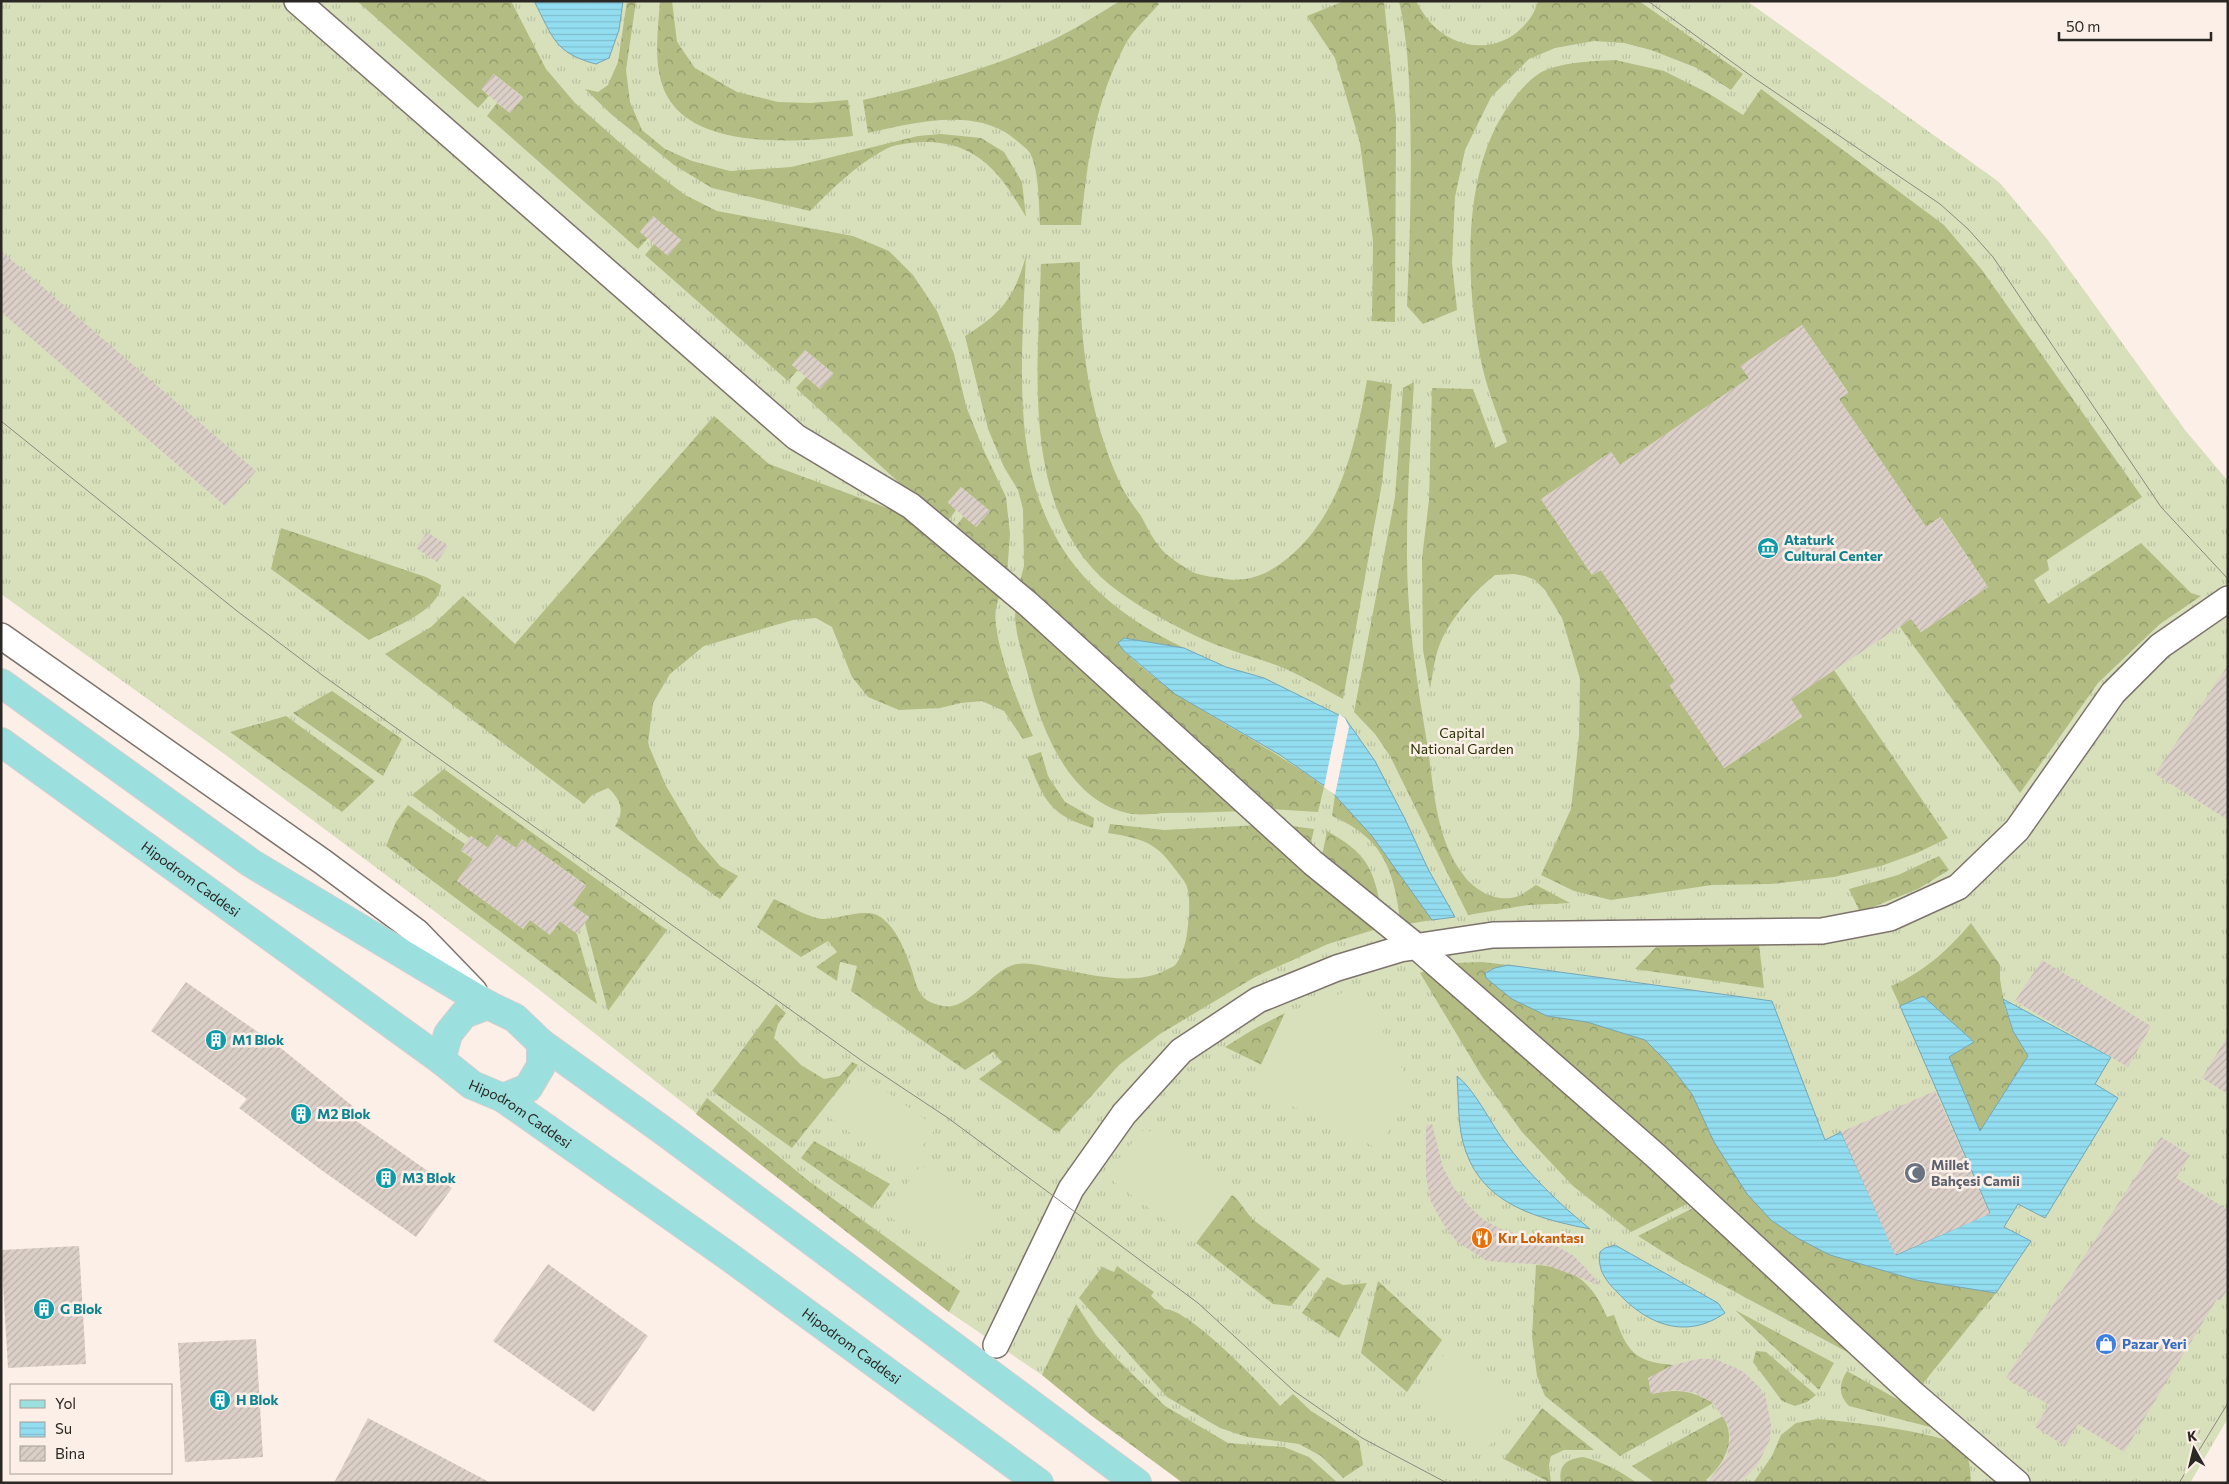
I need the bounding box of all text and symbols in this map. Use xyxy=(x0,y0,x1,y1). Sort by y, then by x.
scale bar xyxy=(2059,10,2212,42)
text: 50 m xyxy=(2066,17,2100,35)
place label: Ataturk Cultural Center xyxy=(1784,531,1883,564)
museum icon: Ataturk Cultural Center xyxy=(1756,536,1780,560)
park label: Capital National Garden xyxy=(1410,724,1514,757)
street label: Hipodrom Caddesi xyxy=(138,837,244,920)
building icon: M1 Blok xyxy=(204,1028,228,1052)
place label: M1 Blok xyxy=(232,1031,284,1048)
street label: Hipodrom Caddesi xyxy=(466,1076,575,1151)
building icon: M2 Blok xyxy=(289,1102,313,1126)
place label: M2 Blok xyxy=(317,1105,371,1122)
place label: Millet Bahçesi Camii xyxy=(1931,1156,2020,1189)
mosque icon: Millet Bahçesi Camii xyxy=(1903,1161,1927,1185)
building icon: M3 Blok xyxy=(374,1166,398,1190)
place label: M3 Blok xyxy=(402,1169,456,1186)
restaurant icon: Kır Lokantası xyxy=(1470,1226,1494,1250)
place label: Kır Lokantası xyxy=(1498,1229,1584,1246)
building icon: G Blok xyxy=(32,1297,56,1321)
place label: G Blok xyxy=(60,1300,102,1317)
street label: Hipodrom Caddesi xyxy=(799,1304,904,1387)
shop icon: Pazar Yeri xyxy=(2094,1332,2118,1356)
place label: Pazar Yeri xyxy=(2122,1335,2187,1352)
legend xyxy=(10,1384,172,1474)
building icon: H Blok xyxy=(208,1388,232,1412)
place label: H Blok xyxy=(236,1391,279,1408)
text: Yol xyxy=(55,1394,76,1412)
text: Su xyxy=(55,1419,72,1437)
north arrow xyxy=(2169,1424,2219,1474)
text: K xyxy=(2186,1427,2198,1445)
text: Bina xyxy=(55,1444,85,1462)

